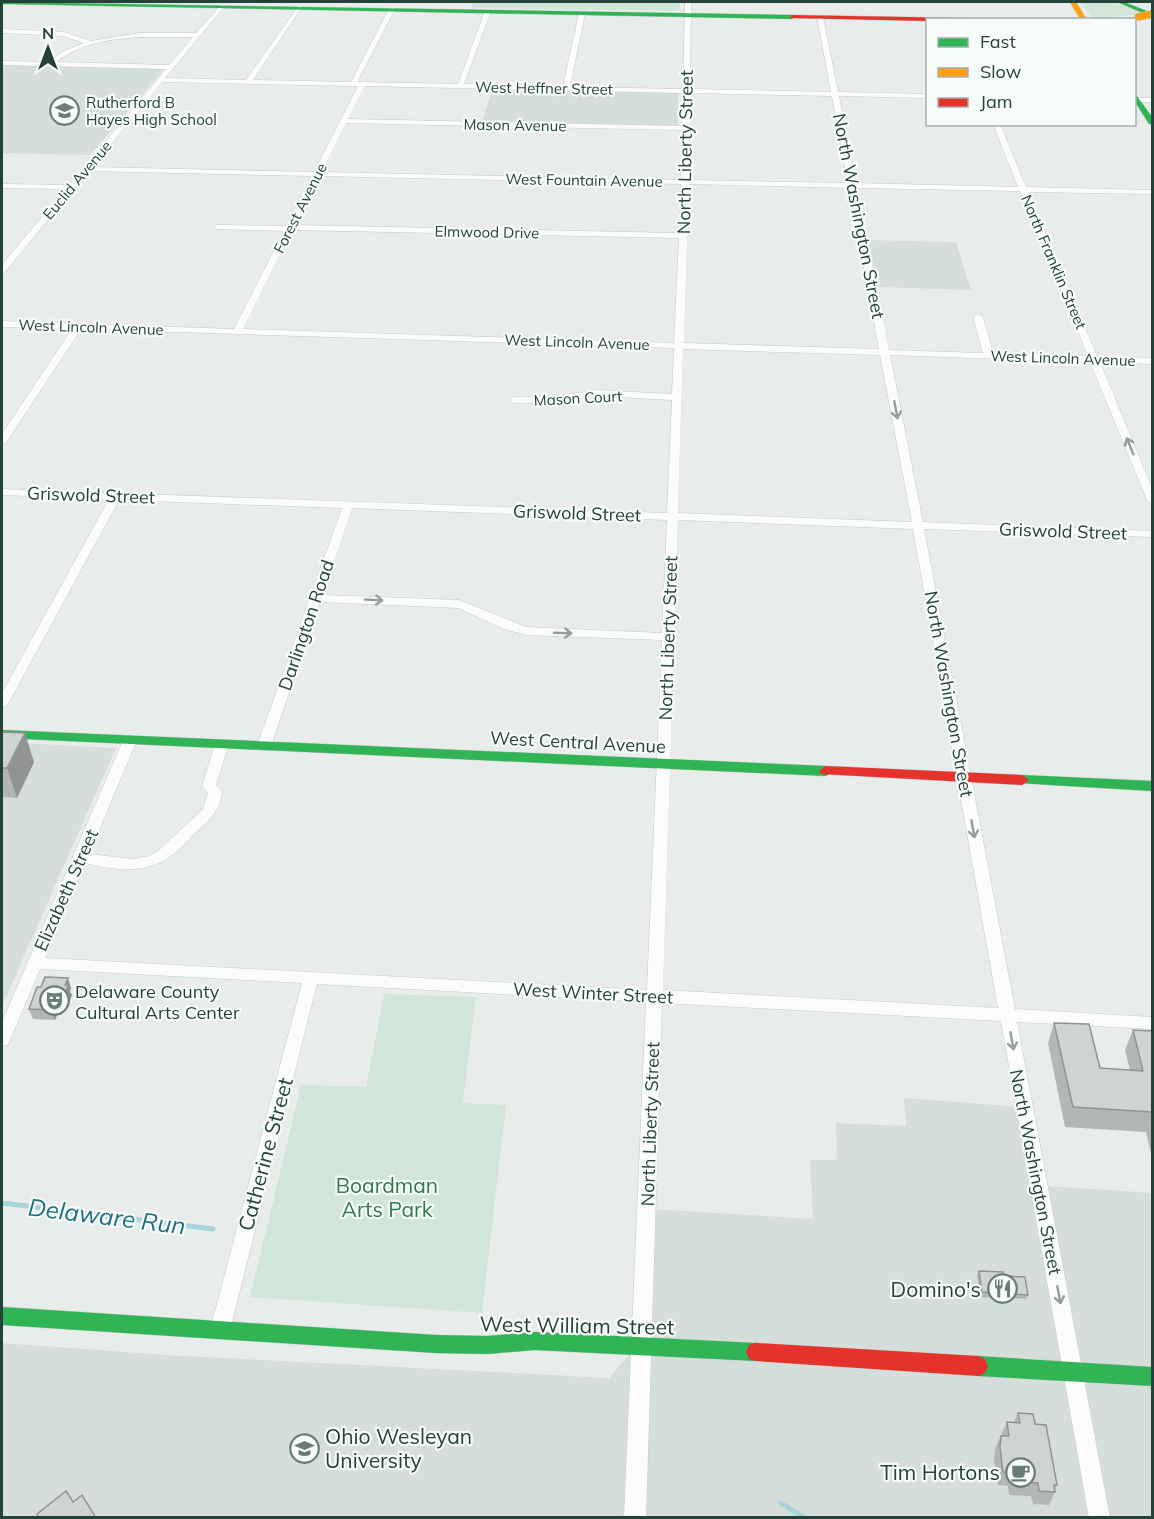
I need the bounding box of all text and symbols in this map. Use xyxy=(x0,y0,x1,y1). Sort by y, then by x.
north arrow xyxy=(18,18,78,78)
legend xyxy=(926,18,1136,126)
text: N xyxy=(42,23,54,43)
text: Fast xyxy=(980,30,1016,53)
text: Slow xyxy=(980,60,1022,83)
street label: North Liberty Street xyxy=(672,70,698,234)
street label: West Heffner Street xyxy=(475,77,613,99)
text: Jam xyxy=(980,90,1013,113)
place label: Rutherford B Hayes High School xyxy=(86,93,217,129)
school or university icon: Rutherford B Hayes High School xyxy=(49,95,81,127)
street label: North Washington Street xyxy=(828,111,890,321)
street label: Mason Avenue xyxy=(463,115,567,135)
street label: Euclid Avenue xyxy=(38,137,116,223)
street label: Forest Avenue xyxy=(269,160,331,256)
street label: West Fountain Avenue xyxy=(505,169,663,191)
street label: North Franklin Street xyxy=(1017,192,1091,332)
street label: Elmwood Drive xyxy=(434,222,540,242)
street label: West Lincoln Avenue xyxy=(18,315,164,339)
street label: West Lincoln Avenue xyxy=(504,330,650,354)
street label: West Lincoln Avenue xyxy=(990,346,1136,370)
street label: Mason Court xyxy=(533,386,623,410)
one-way arrow xyxy=(891,399,902,419)
one-way arrow xyxy=(1124,437,1135,456)
street label: Griswold Street xyxy=(27,481,155,509)
street label: Griswold Street xyxy=(513,499,641,527)
street label: Griswold Street xyxy=(999,517,1127,545)
street label: North Liberty Street xyxy=(654,555,682,721)
street label: Darlington Road xyxy=(273,557,339,693)
street label: North Washington Street xyxy=(920,589,978,799)
one-way arrow xyxy=(363,595,383,606)
one-way arrow xyxy=(552,627,572,638)
street label: West Central Avenue xyxy=(490,726,666,758)
one-way arrow xyxy=(968,818,979,838)
street label: Elizabeth Street xyxy=(29,825,103,955)
street label: West Winter Street xyxy=(512,977,674,1009)
place label: Delaware County Cultural Arts Center xyxy=(75,980,240,1024)
theatre icon: Delaware County Cultural Arts Center xyxy=(38,985,70,1017)
one-way arrow xyxy=(1007,1031,1018,1051)
street label: North Liberty Street xyxy=(636,1041,664,1207)
street label: North Washington Street xyxy=(1005,1067,1067,1277)
street label: Catherine Street xyxy=(232,1075,298,1233)
park label: Boardman Arts Park xyxy=(336,1172,438,1222)
water label: Delaware Run xyxy=(27,1191,187,1241)
restaurant icon: Domino's xyxy=(986,1273,1018,1305)
place label: Domino's xyxy=(891,1276,981,1302)
one-way arrow xyxy=(1054,1285,1065,1304)
street label: West William Street xyxy=(479,1310,675,1340)
place label: Ohio Wesleyan University xyxy=(325,1423,472,1473)
school or university icon: Ohio Wesleyan University xyxy=(288,1432,320,1464)
cafe icon: Tim Hortons xyxy=(1005,1456,1037,1488)
place label: Tim Hortons xyxy=(880,1459,1000,1485)

